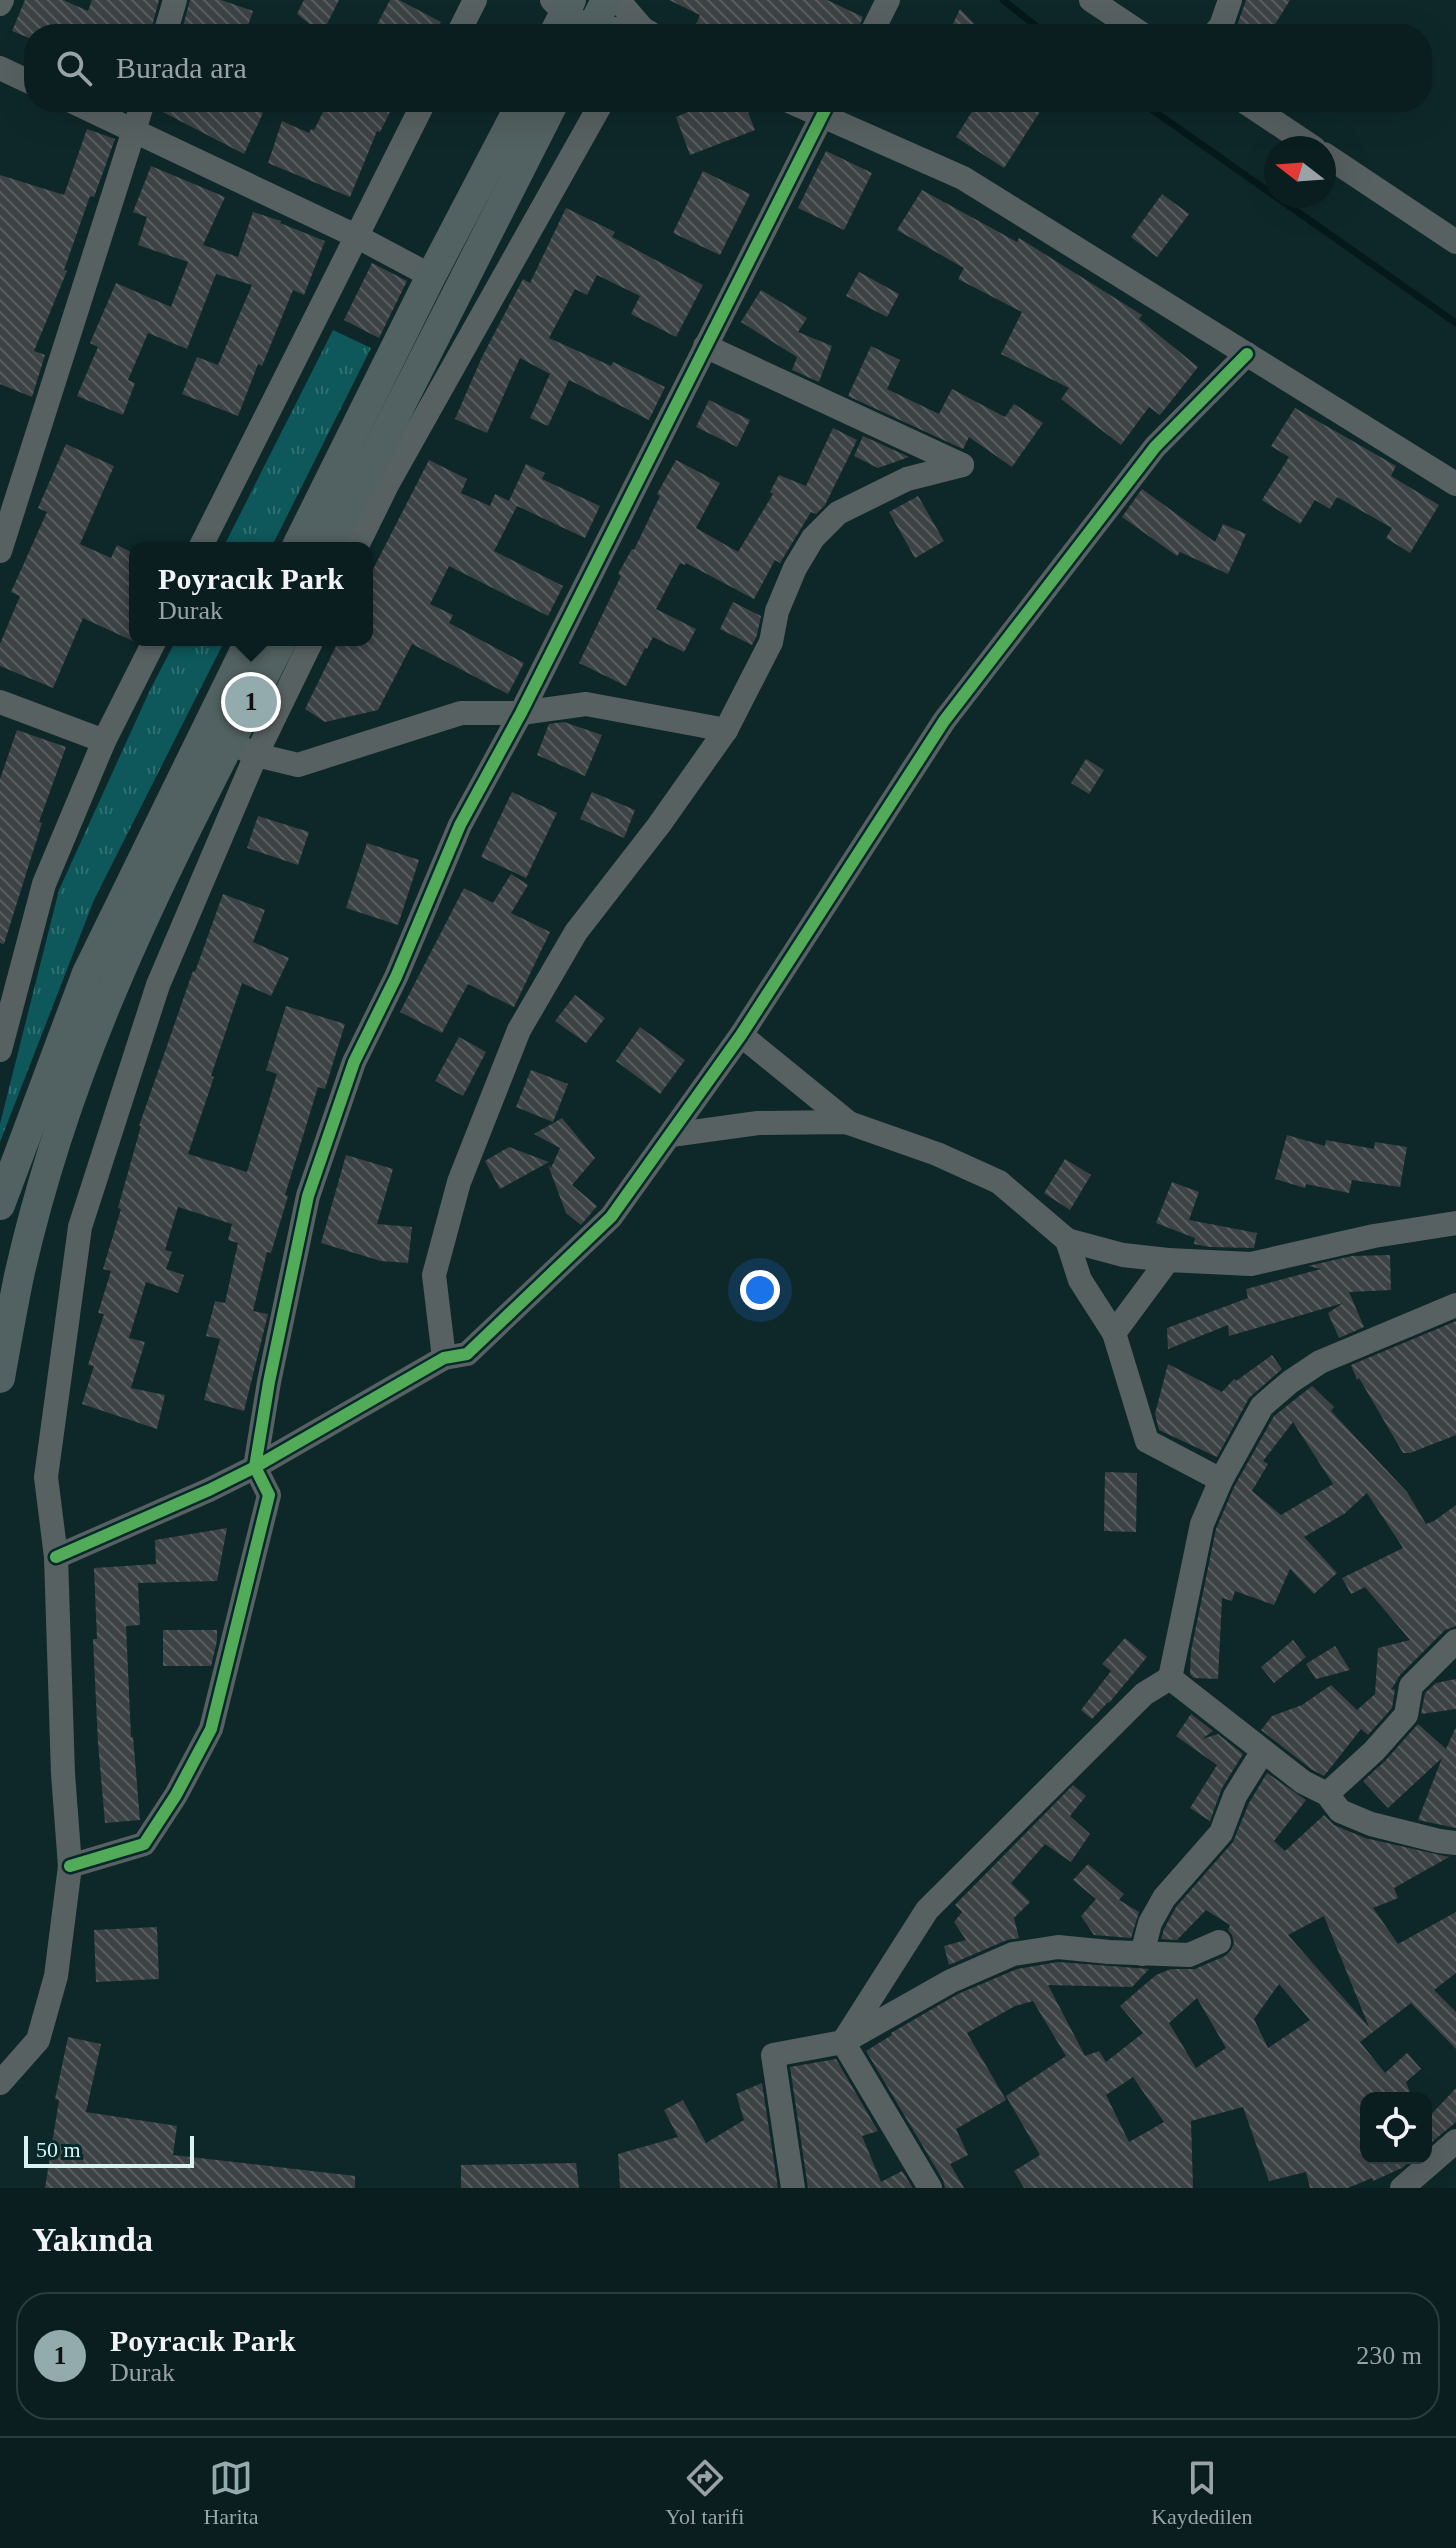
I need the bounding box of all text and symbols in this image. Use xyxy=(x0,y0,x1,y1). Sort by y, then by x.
search box xyxy=(24,24,1432,112)
icon: search xyxy=(52,46,96,90)
text: Burada ara xyxy=(116,51,247,84)
north arrow xyxy=(1264,136,1336,208)
popup xyxy=(129,542,373,646)
text: Poyracık Park xyxy=(158,562,344,595)
text: Durak xyxy=(158,596,223,625)
pin: 1 xyxy=(225,672,277,732)
your location xyxy=(740,1270,780,1310)
map controls xyxy=(1360,2092,1432,2164)
button: locate xyxy=(1360,2092,1432,2164)
scale bar xyxy=(24,2132,194,2168)
text: 50 m xyxy=(36,2137,81,2162)
text: Yakında xyxy=(32,2221,153,2258)
text: Poyracık Park xyxy=(110,2324,296,2357)
text: 1 xyxy=(54,2341,67,2370)
text: 230 m xyxy=(1356,2341,1422,2370)
text: Durak xyxy=(110,2358,175,2387)
tab: Harita xyxy=(203,2456,258,2530)
tab: Yol tarifi xyxy=(665,2456,744,2530)
tab: Kaydedilen xyxy=(1151,2456,1253,2530)

